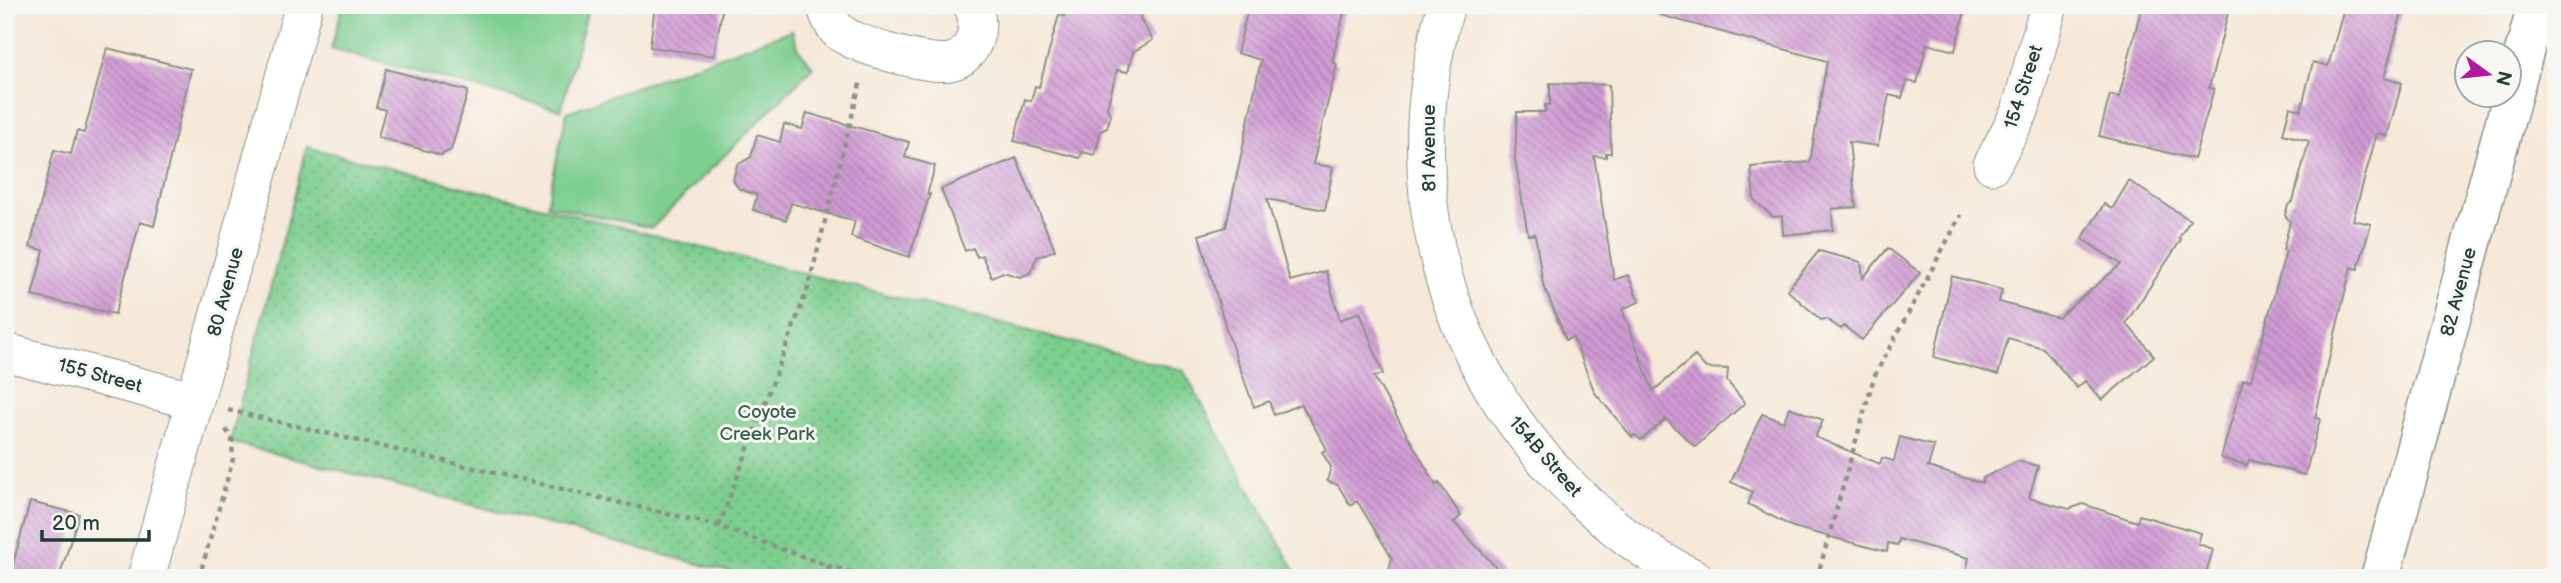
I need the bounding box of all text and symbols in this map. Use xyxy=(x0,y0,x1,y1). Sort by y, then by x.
north arrow xyxy=(2452,38,2522,108)
street label: 154 Street xyxy=(2000,42,2048,132)
text: N xyxy=(2490,68,2516,88)
street label: 81 Avenue xyxy=(1418,104,1441,192)
street label: 80 Avenue xyxy=(203,245,249,339)
street label: 82 Avenue xyxy=(2436,245,2482,339)
street label: 155 Street xyxy=(55,354,145,398)
park label: Coyote Creek Park xyxy=(719,401,815,446)
street label: 154B Street xyxy=(1504,412,1587,502)
scale bar xyxy=(42,499,149,543)
text: 20 m xyxy=(52,511,100,536)

